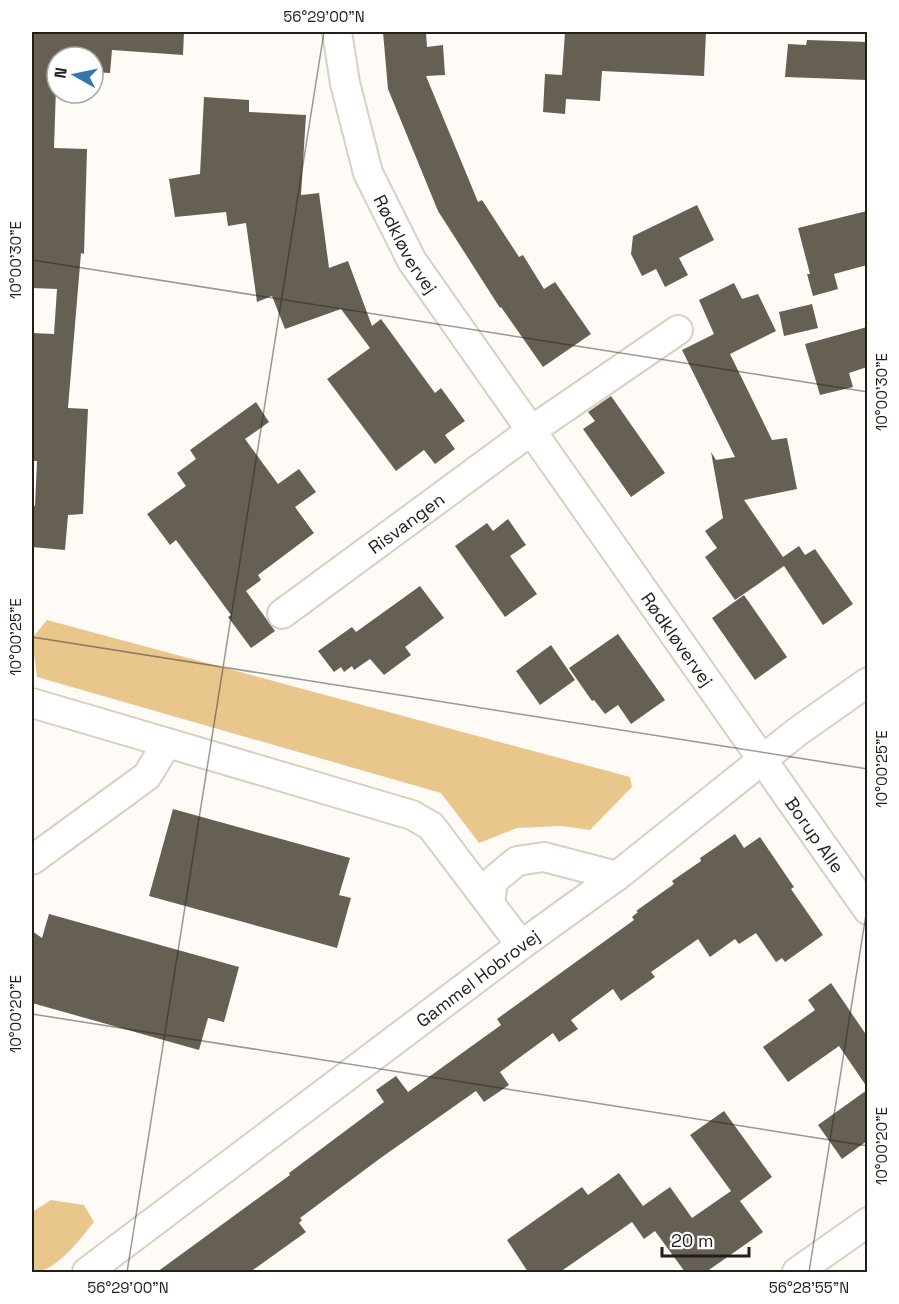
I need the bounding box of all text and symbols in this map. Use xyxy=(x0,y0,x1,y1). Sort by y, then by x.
text: 56°29'00"N xyxy=(283,7,365,26)
north arrow xyxy=(45,45,105,105)
text: N xyxy=(49,66,72,80)
street label: Rødkløvervej xyxy=(369,191,443,298)
text: 10°00'30"E xyxy=(6,221,25,299)
text: 10°00'30"E xyxy=(872,353,891,431)
street label: Risvangen xyxy=(363,487,449,558)
street label: Rødkløvervej xyxy=(637,587,719,691)
text: 10°00'25"E xyxy=(6,598,25,676)
text: 10°00'25"E xyxy=(872,730,891,808)
street label: Borup Alle xyxy=(780,792,850,877)
street label: Gammel Hobrovej xyxy=(411,924,544,1032)
text: 10°00'20"E xyxy=(6,975,25,1053)
text: 10°00'20"E xyxy=(872,1107,891,1185)
scale bar xyxy=(662,1220,749,1258)
text: 20 m xyxy=(671,1229,714,1252)
text: 56°29'00"N xyxy=(87,1278,169,1297)
text: 56°28'55"N xyxy=(769,1278,849,1297)

